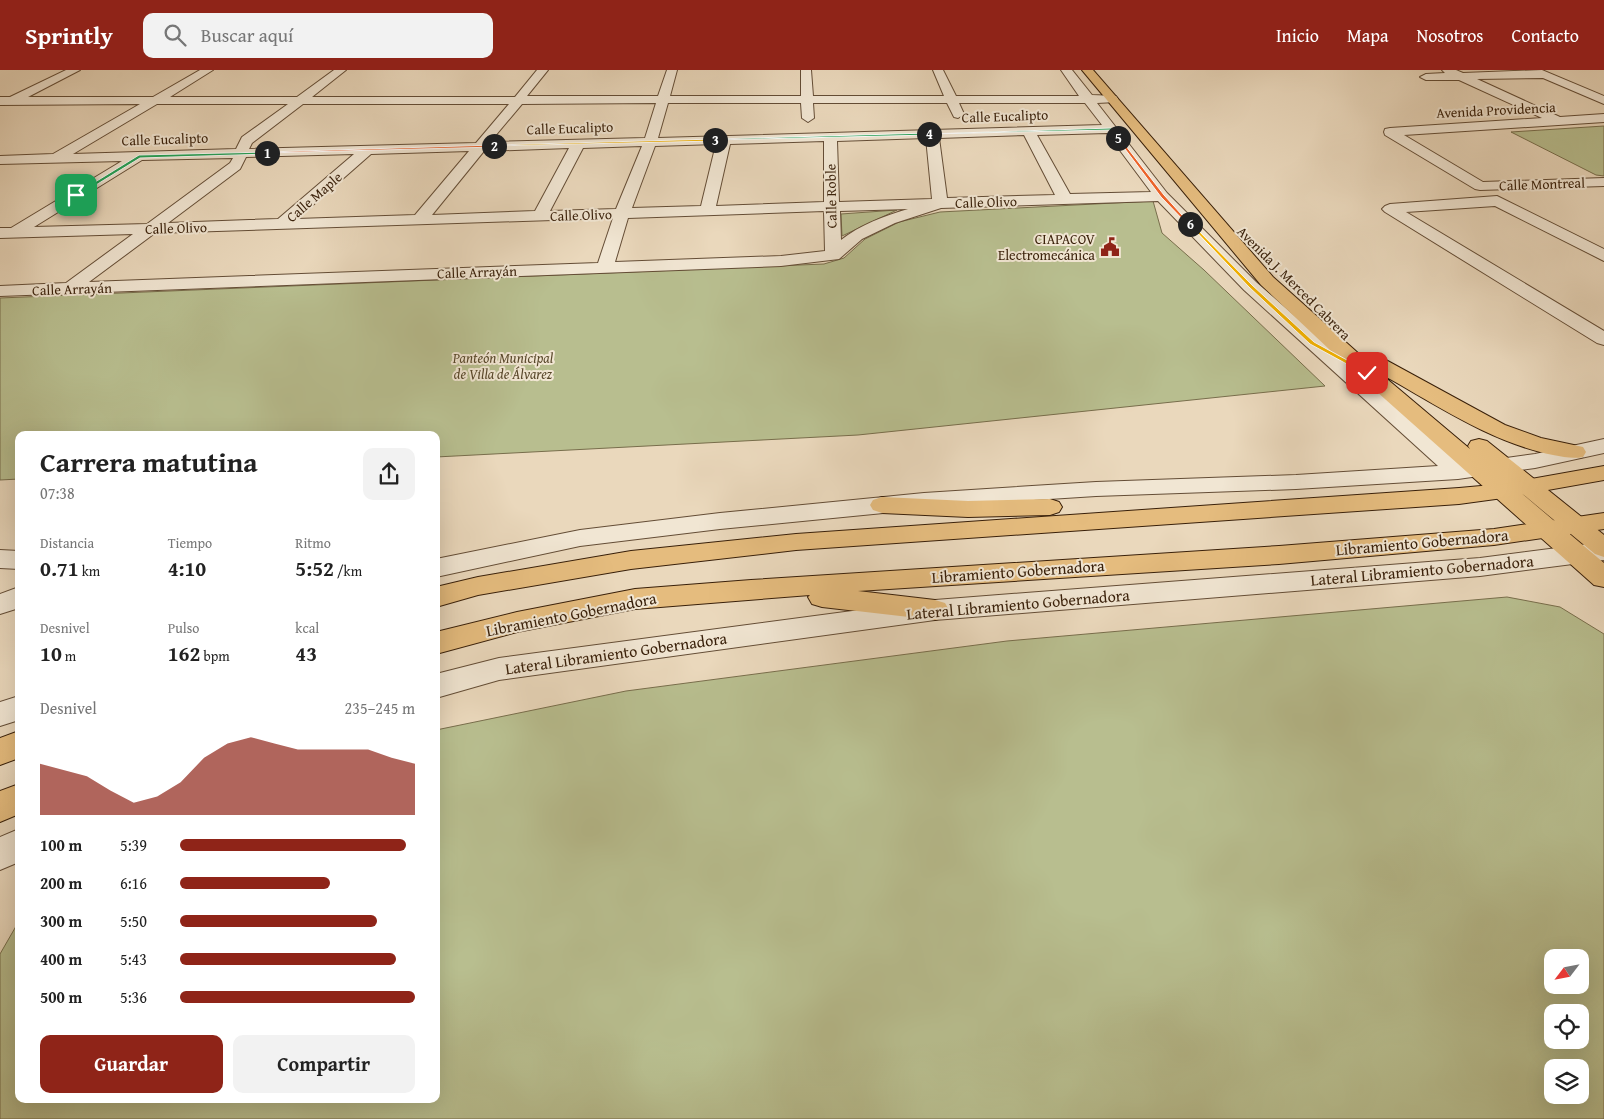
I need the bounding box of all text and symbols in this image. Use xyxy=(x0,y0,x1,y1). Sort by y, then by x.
search box xyxy=(143,13,493,58)
text: Sprintly xyxy=(25,18,113,53)
icon: search xyxy=(161,21,189,49)
text: Buscar aquí xyxy=(201,21,293,49)
text: Inicio xyxy=(1276,22,1319,49)
text: Mapa xyxy=(1347,22,1388,49)
text: Nosotros xyxy=(1416,22,1484,49)
text: Contacto xyxy=(1512,22,1579,49)
street label: Avenida Providencia xyxy=(1436,97,1557,123)
street label: Calle Eucalipto xyxy=(961,104,1049,128)
street label: Calle Eucalipto xyxy=(526,116,614,140)
pin: 4 xyxy=(916,122,942,146)
text: 4 xyxy=(926,124,933,144)
pin: 5 xyxy=(1106,126,1130,150)
street label: Calle Eucalipto xyxy=(121,127,209,151)
pin: 3 xyxy=(702,128,728,152)
text: 5 xyxy=(1115,128,1122,148)
text: 3 xyxy=(712,130,719,150)
pin: 2 xyxy=(482,134,506,158)
text: 2 xyxy=(491,136,498,156)
pin: 1 xyxy=(254,140,280,166)
text: 1 xyxy=(264,143,271,163)
street label: Calle Roble xyxy=(820,163,842,229)
street label: Calle Maple xyxy=(282,167,347,227)
street label: Calle Montreal xyxy=(1499,173,1585,195)
pin xyxy=(55,174,97,216)
icon: arrive xyxy=(62,181,90,209)
street label: Calle Olivo xyxy=(955,191,1017,213)
street label: Calle Olivo xyxy=(550,204,612,226)
pin: 6 xyxy=(1178,212,1202,236)
text: 6 xyxy=(1187,214,1194,234)
street label: Calle Olivo xyxy=(145,217,207,239)
street label: Avenida J. Merced Cabrera xyxy=(1233,222,1356,345)
place label: CIAPACOV Electromecánica xyxy=(998,229,1095,265)
public building icon: CIAPACOV Electromecánica xyxy=(1099,236,1121,258)
street label: Calle Arrayán xyxy=(437,261,517,283)
street label: Calle Arrayán xyxy=(32,278,112,300)
park label: Panteón Municipal de Villa de Álvarez xyxy=(452,348,554,384)
pin xyxy=(1346,352,1388,394)
icon: check xyxy=(1353,359,1381,387)
text: Carrera matutina xyxy=(40,441,258,482)
button: share xyxy=(363,448,415,500)
text: 07:38 xyxy=(40,481,75,505)
street label: Libramiento Gobernadora xyxy=(1335,522,1510,562)
text: Distancia xyxy=(40,533,94,553)
text: Tiempo xyxy=(168,533,212,553)
text: Ritmo xyxy=(295,533,331,553)
street label: Lateral Libramiento Gobernadora xyxy=(1310,548,1535,592)
text: 0.71 xyxy=(40,553,79,584)
text: 4:10 xyxy=(168,553,206,584)
text: 5:52 xyxy=(295,553,334,584)
street label: Libramiento Gobernadora xyxy=(931,553,1106,589)
text: km xyxy=(79,561,100,581)
text: /km xyxy=(334,561,362,581)
street label: Lateral Libramiento Gobernadora xyxy=(906,582,1131,626)
street label: Libramiento Gobernadora xyxy=(484,586,659,642)
text: Desnivel xyxy=(40,618,90,638)
text: Pulso xyxy=(168,618,199,638)
text: kcal xyxy=(295,618,319,638)
street label: Lateral Libramiento Gobernadora xyxy=(504,625,729,680)
text: 10 xyxy=(40,638,62,669)
text: 162 xyxy=(168,638,200,669)
text: 43 xyxy=(295,638,317,669)
text: m xyxy=(62,646,76,666)
text: bpm xyxy=(200,646,230,666)
text: Desnivel xyxy=(40,696,97,720)
text: 235–245 m xyxy=(345,696,415,720)
text: 100 m xyxy=(40,833,82,857)
text: 5:39 xyxy=(120,833,147,857)
text: 200 m xyxy=(40,871,82,895)
text: 6:16 xyxy=(120,871,147,895)
text: 300 m xyxy=(40,909,82,933)
text: 5:50 xyxy=(120,909,147,933)
text: 400 m xyxy=(40,947,82,971)
text: 5:43 xyxy=(120,947,147,971)
north arrow xyxy=(1544,949,1589,994)
map controls xyxy=(1544,949,1589,1104)
text: 500 m xyxy=(40,985,82,1009)
text: 5:36 xyxy=(120,985,147,1009)
button: locate xyxy=(1544,1004,1589,1049)
button: Guardar xyxy=(40,1035,223,1093)
button: Compartir xyxy=(233,1035,415,1093)
button: layers xyxy=(1544,1059,1589,1104)

